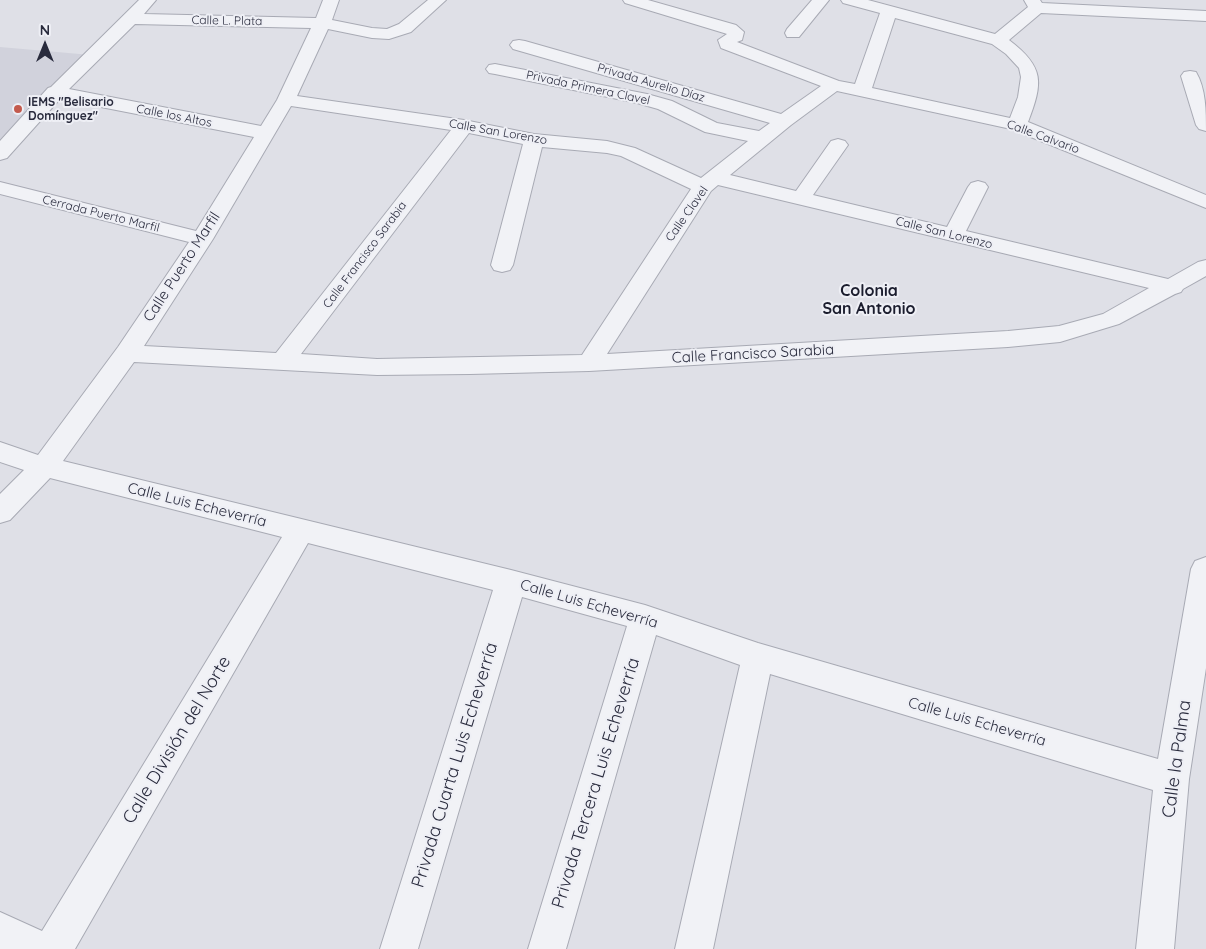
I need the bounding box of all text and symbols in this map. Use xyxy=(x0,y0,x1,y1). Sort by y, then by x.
street label: Calle L. Plata xyxy=(191,13,263,29)
north arrow xyxy=(20,20,70,70)
text: N xyxy=(40,21,50,39)
street label: Privada Aurelio Díaz xyxy=(595,61,707,105)
street label: Privada Primera Clavel xyxy=(525,68,651,108)
place label: IEMS "Belisario Domínguez" xyxy=(28,95,114,123)
street label: Calle los Altos xyxy=(135,102,213,130)
marker: IEMS "Belisario Domínguez" xyxy=(12,103,24,115)
street label: Calle San Lorenzo xyxy=(448,116,548,148)
street label: Calle Calvario xyxy=(1005,117,1081,157)
street label: Calle Clavel xyxy=(663,184,711,244)
street label: Cerrada Puerto Marfil xyxy=(41,192,161,236)
street label: Calle Francisco Sarabia xyxy=(320,199,410,311)
street label: Calle Puerto Marfil xyxy=(140,209,224,325)
street label: Calle San Lorenzo xyxy=(894,214,994,252)
district label: Colonia San Antonio xyxy=(822,281,916,319)
street label: Calle Francisco Sarabia xyxy=(671,341,835,367)
street label: Calle Luis Echeverría xyxy=(126,479,268,531)
street label: Calle Luis Echeverría xyxy=(518,576,660,632)
street label: Privada Cuarta Luis Echeverría xyxy=(407,640,503,890)
street label: Calle División del Norte xyxy=(118,652,236,828)
street label: Privada Tercera Luis Echeverría xyxy=(548,655,644,911)
street label: Calle Luis Echeverría xyxy=(906,694,1048,750)
street label: Calle la Palma xyxy=(1158,699,1196,819)

